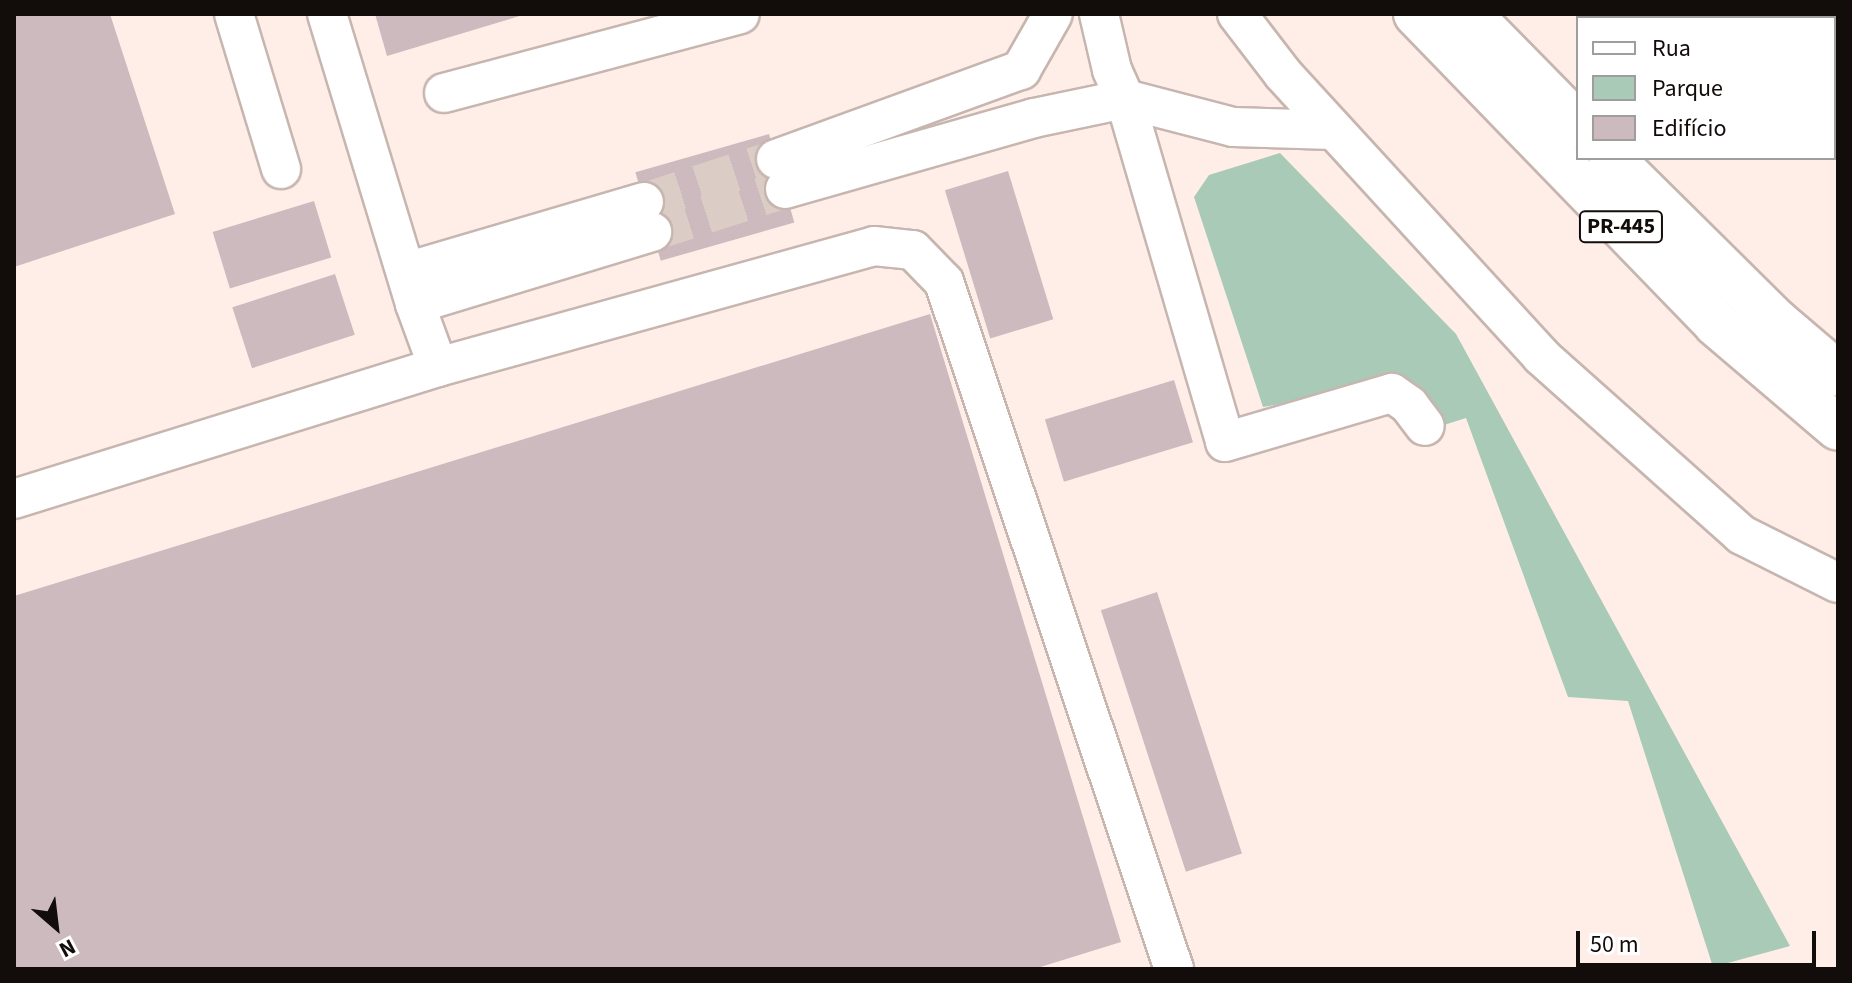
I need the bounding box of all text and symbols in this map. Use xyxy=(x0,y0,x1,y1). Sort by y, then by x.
legend xyxy=(1576,16,1836,160)
text: Rua xyxy=(1652,31,1691,66)
text: Parque xyxy=(1652,71,1723,106)
text: Edifício xyxy=(1652,111,1726,146)
road number: PR-445 xyxy=(1577,209,1665,245)
north arrow xyxy=(16,887,96,967)
scale bar xyxy=(1580,915,1820,965)
text: 50 m xyxy=(1590,927,1639,962)
text: N xyxy=(53,931,81,966)

